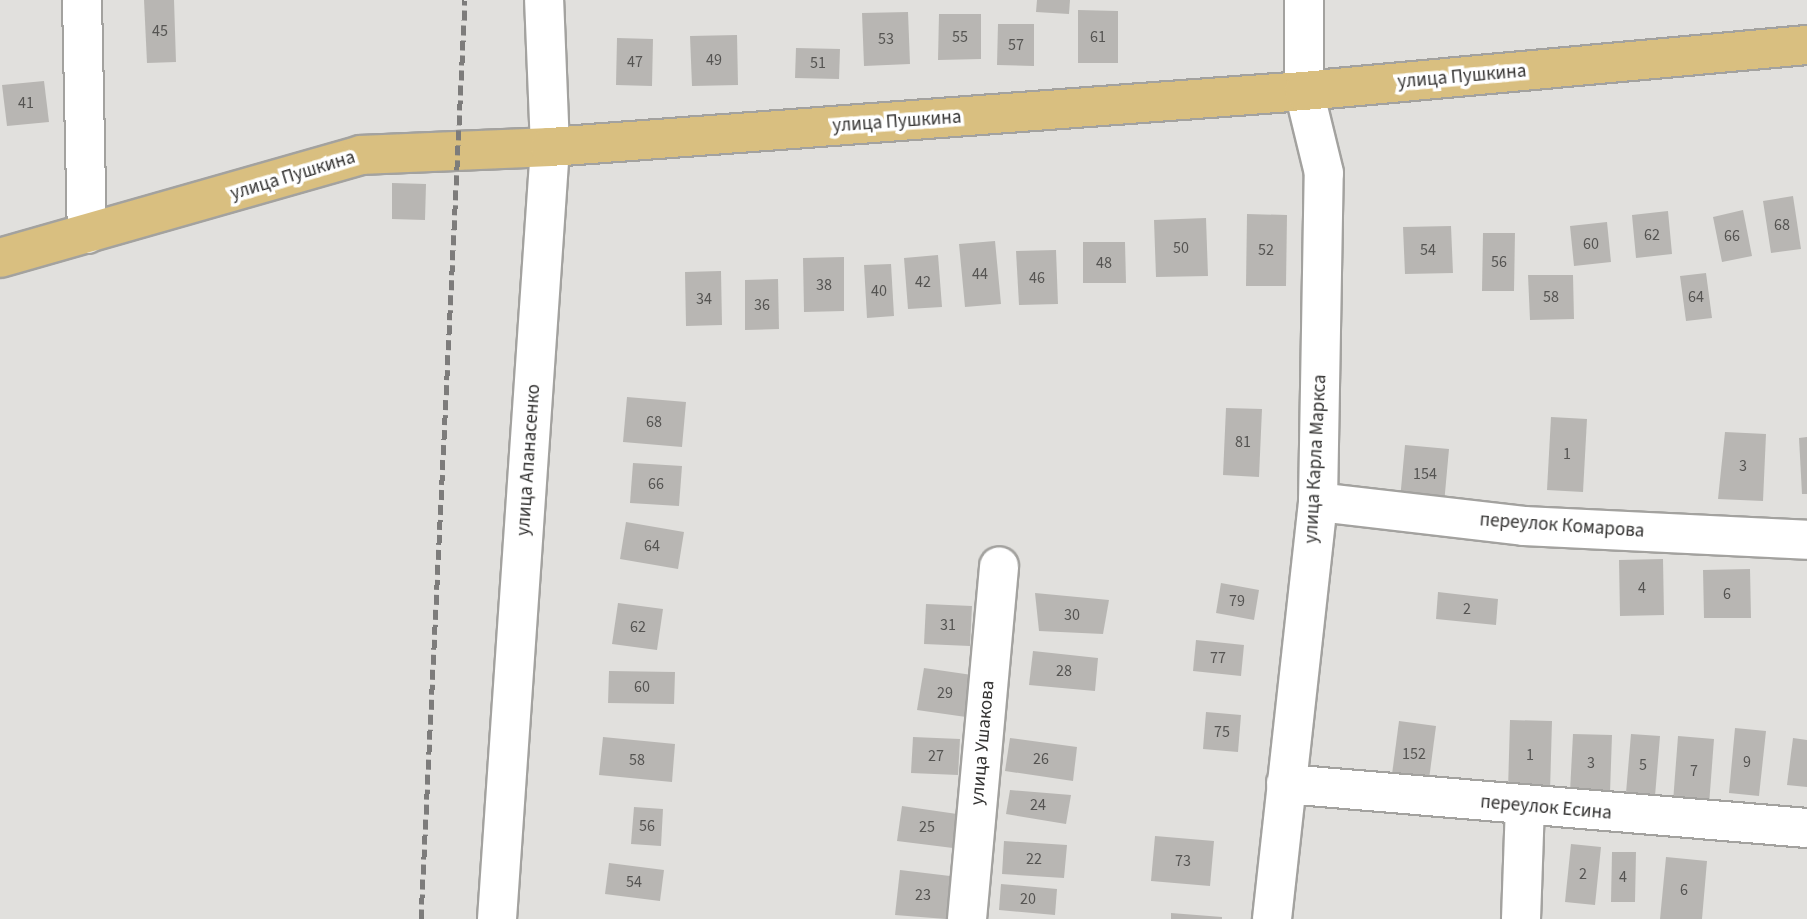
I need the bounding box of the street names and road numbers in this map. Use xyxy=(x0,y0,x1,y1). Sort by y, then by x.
street label: улица Пушкина xyxy=(1397,60,1527,94)
street label: улица Пушкина xyxy=(832,106,962,138)
street label: улица Пушкина xyxy=(228,146,358,206)
street label: улица Карла Маркса xyxy=(1300,374,1332,544)
street label: улица Апанасенко xyxy=(512,383,546,537)
street label: переулок Комарова xyxy=(1479,509,1645,543)
street label: улица Ушакова xyxy=(966,680,1000,806)
street label: переулок Есина xyxy=(1479,791,1613,825)

